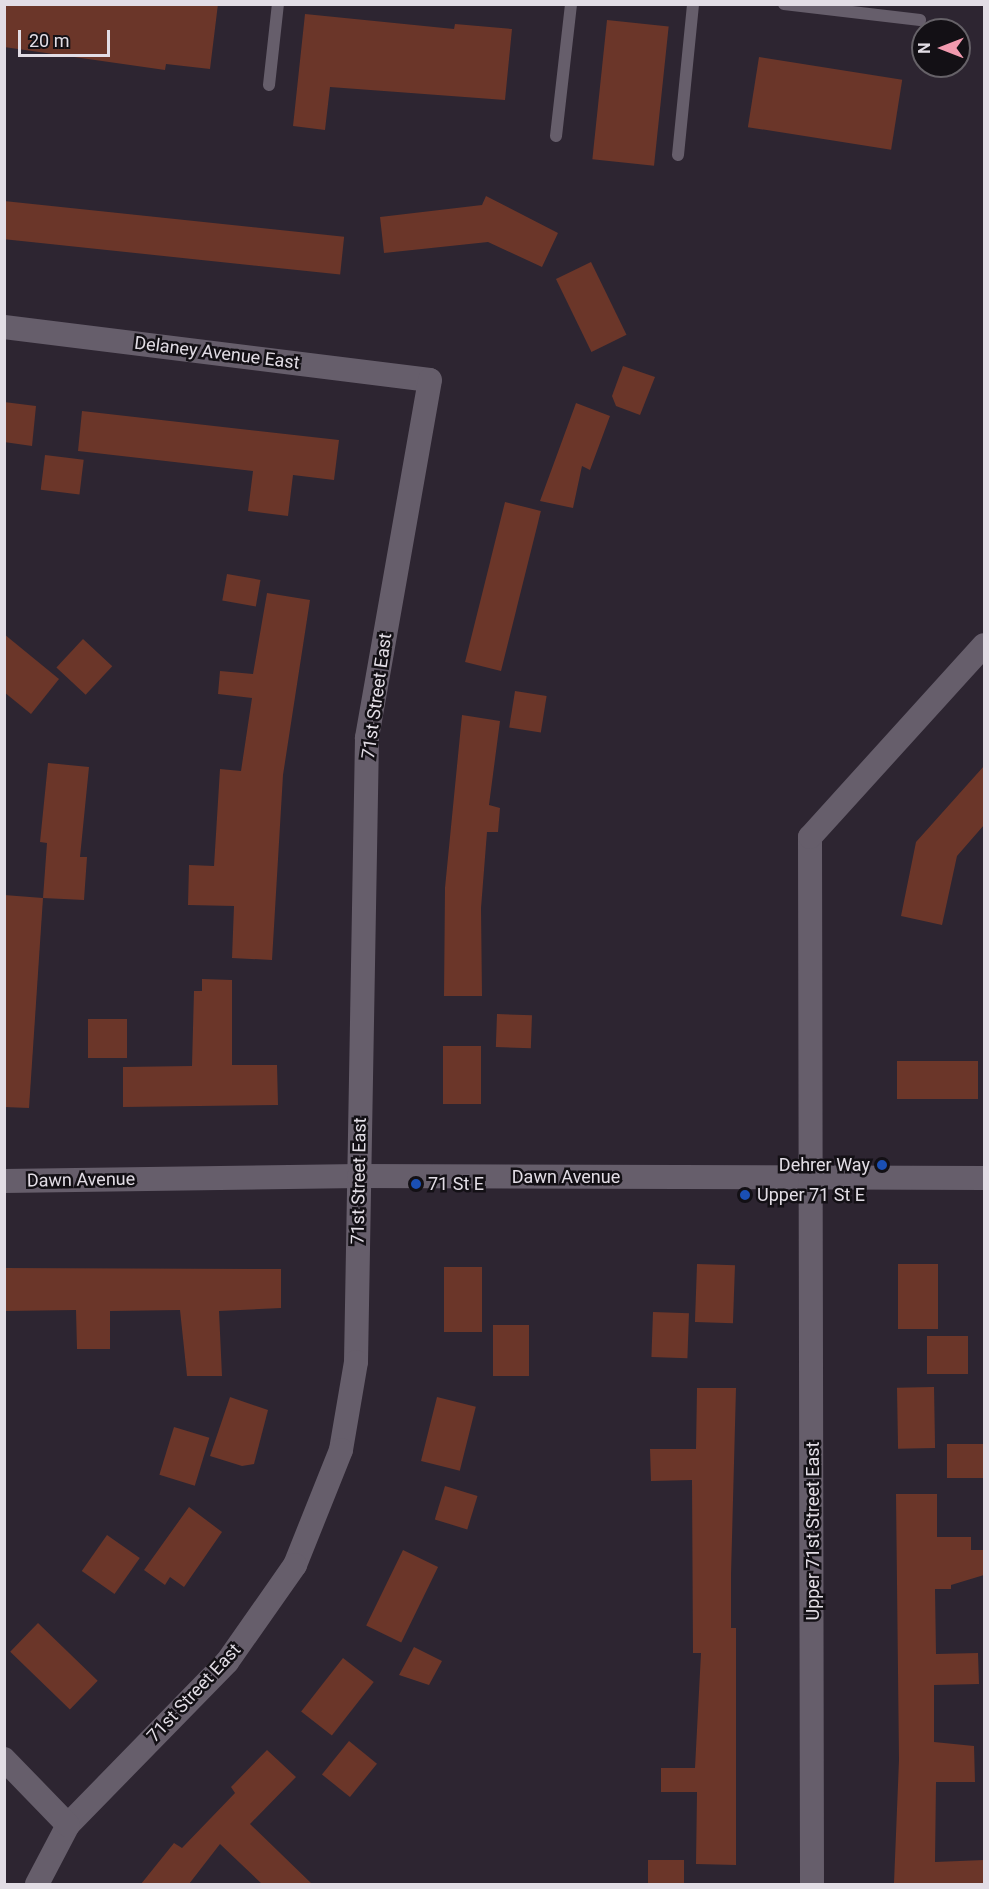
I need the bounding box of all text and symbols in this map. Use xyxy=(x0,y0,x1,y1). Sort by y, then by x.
scale bar xyxy=(21,18,112,56)
north arrow xyxy=(911,18,971,78)
text: 20 m xyxy=(29,30,69,51)
text: N xyxy=(915,42,934,54)
street label: Delaney Avenue East xyxy=(133,332,301,374)
street label: 71st Street East xyxy=(357,632,397,760)
street label: 71st Street East xyxy=(347,1117,371,1245)
place label: Dehrer Way xyxy=(779,1154,870,1176)
marker: Dehrer Way xyxy=(875,1158,889,1172)
street label: Dawn Avenue xyxy=(512,1166,620,1188)
street label: Dawn Avenue xyxy=(27,1168,135,1192)
place label: 71 St E xyxy=(428,1173,484,1195)
marker: 71 St E xyxy=(409,1177,423,1191)
place label: Upper 71 St E xyxy=(757,1184,865,1206)
marker: Upper 71 St E xyxy=(738,1188,752,1202)
street label: Upper 71st Street East xyxy=(802,1441,824,1621)
street label: 71st Street East xyxy=(143,1639,245,1747)

